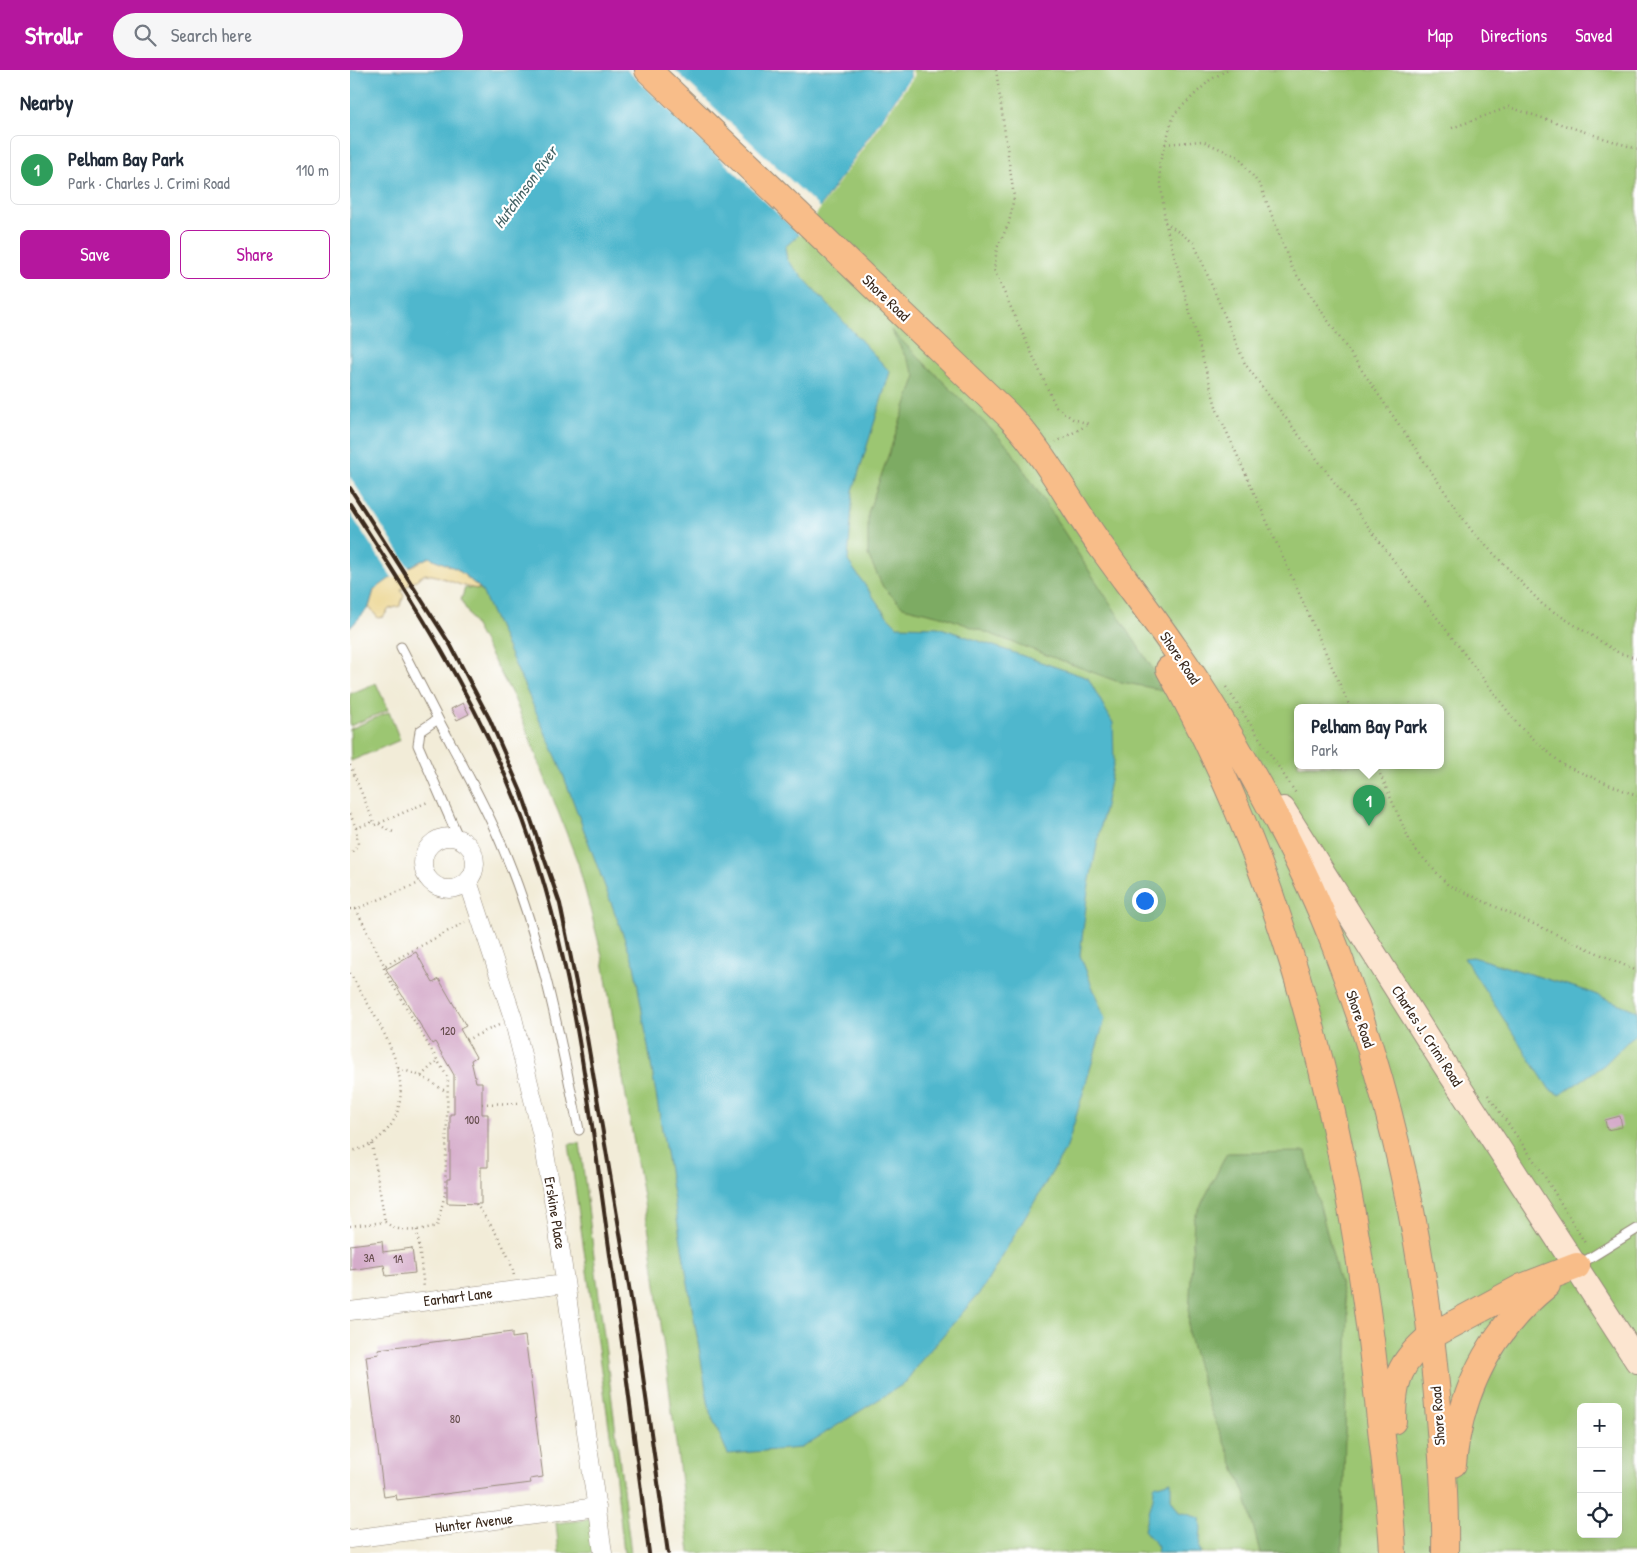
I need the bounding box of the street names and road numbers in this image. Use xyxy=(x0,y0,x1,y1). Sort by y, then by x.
street label: Shore Road xyxy=(858,270,915,326)
street label: Shore Road xyxy=(1155,627,1206,688)
street label: Charles J. Crimi Road xyxy=(1387,981,1468,1090)
street label: Shore Road xyxy=(1341,988,1380,1050)
street label: Erskine Place xyxy=(539,1175,572,1251)
street label: Earhart Lane xyxy=(422,1282,494,1311)
street label: Shore Road xyxy=(1425,1386,1450,1446)
street label: Hunter Avenue xyxy=(434,1507,514,1538)

